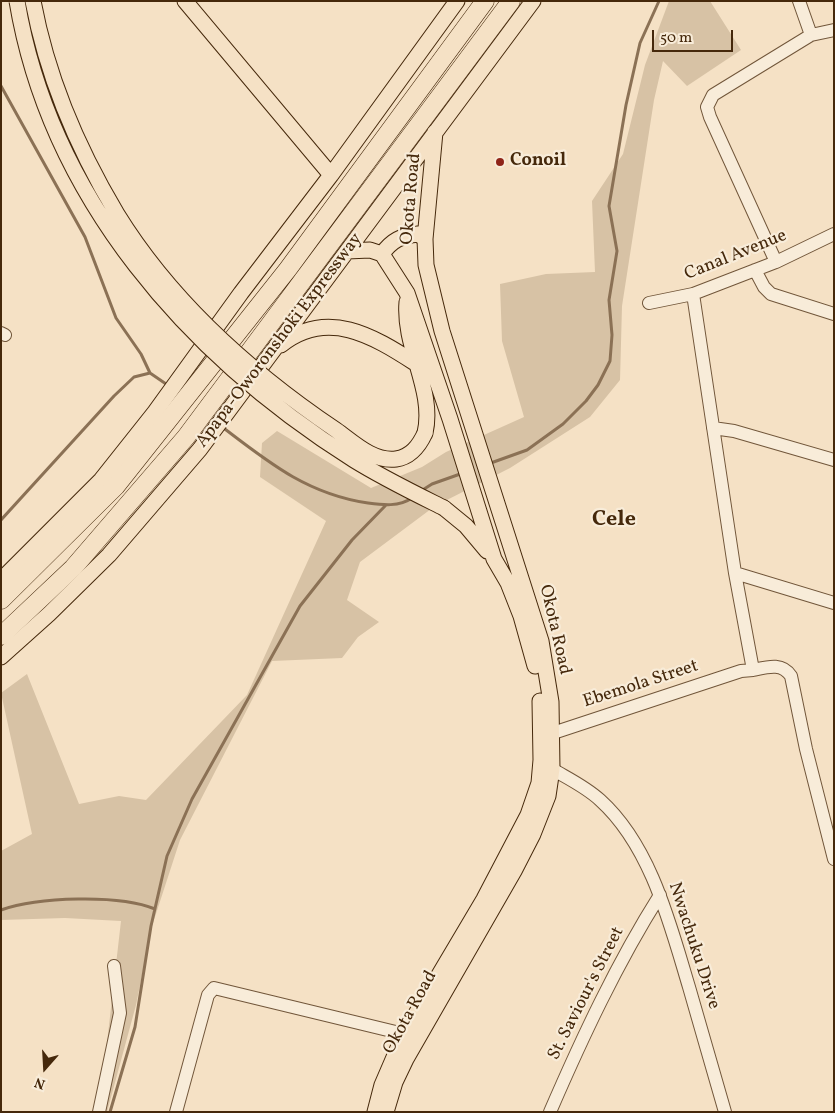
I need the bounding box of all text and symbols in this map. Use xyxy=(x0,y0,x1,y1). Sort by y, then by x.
scale bar xyxy=(655,20,736,52)
text: 50 m xyxy=(660,28,692,49)
place label: Conoil xyxy=(510,151,566,173)
street label: Okota Road xyxy=(397,152,427,246)
marker: Conoil xyxy=(494,156,506,168)
street label: Canal Avenue xyxy=(682,226,790,286)
street label: Apapa-Oworonshoki Expressway xyxy=(192,229,368,453)
district label: Cele xyxy=(592,508,636,534)
street label: Okota Road xyxy=(533,583,575,677)
street label: Ebemola Street xyxy=(581,656,701,714)
street label: Nwachuku Drive xyxy=(662,880,724,1012)
street label: St. Saviour's Street xyxy=(544,924,630,1064)
street label: Okota Road xyxy=(379,968,443,1058)
north arrow xyxy=(20,1043,70,1093)
text: N xyxy=(32,1072,48,1093)

